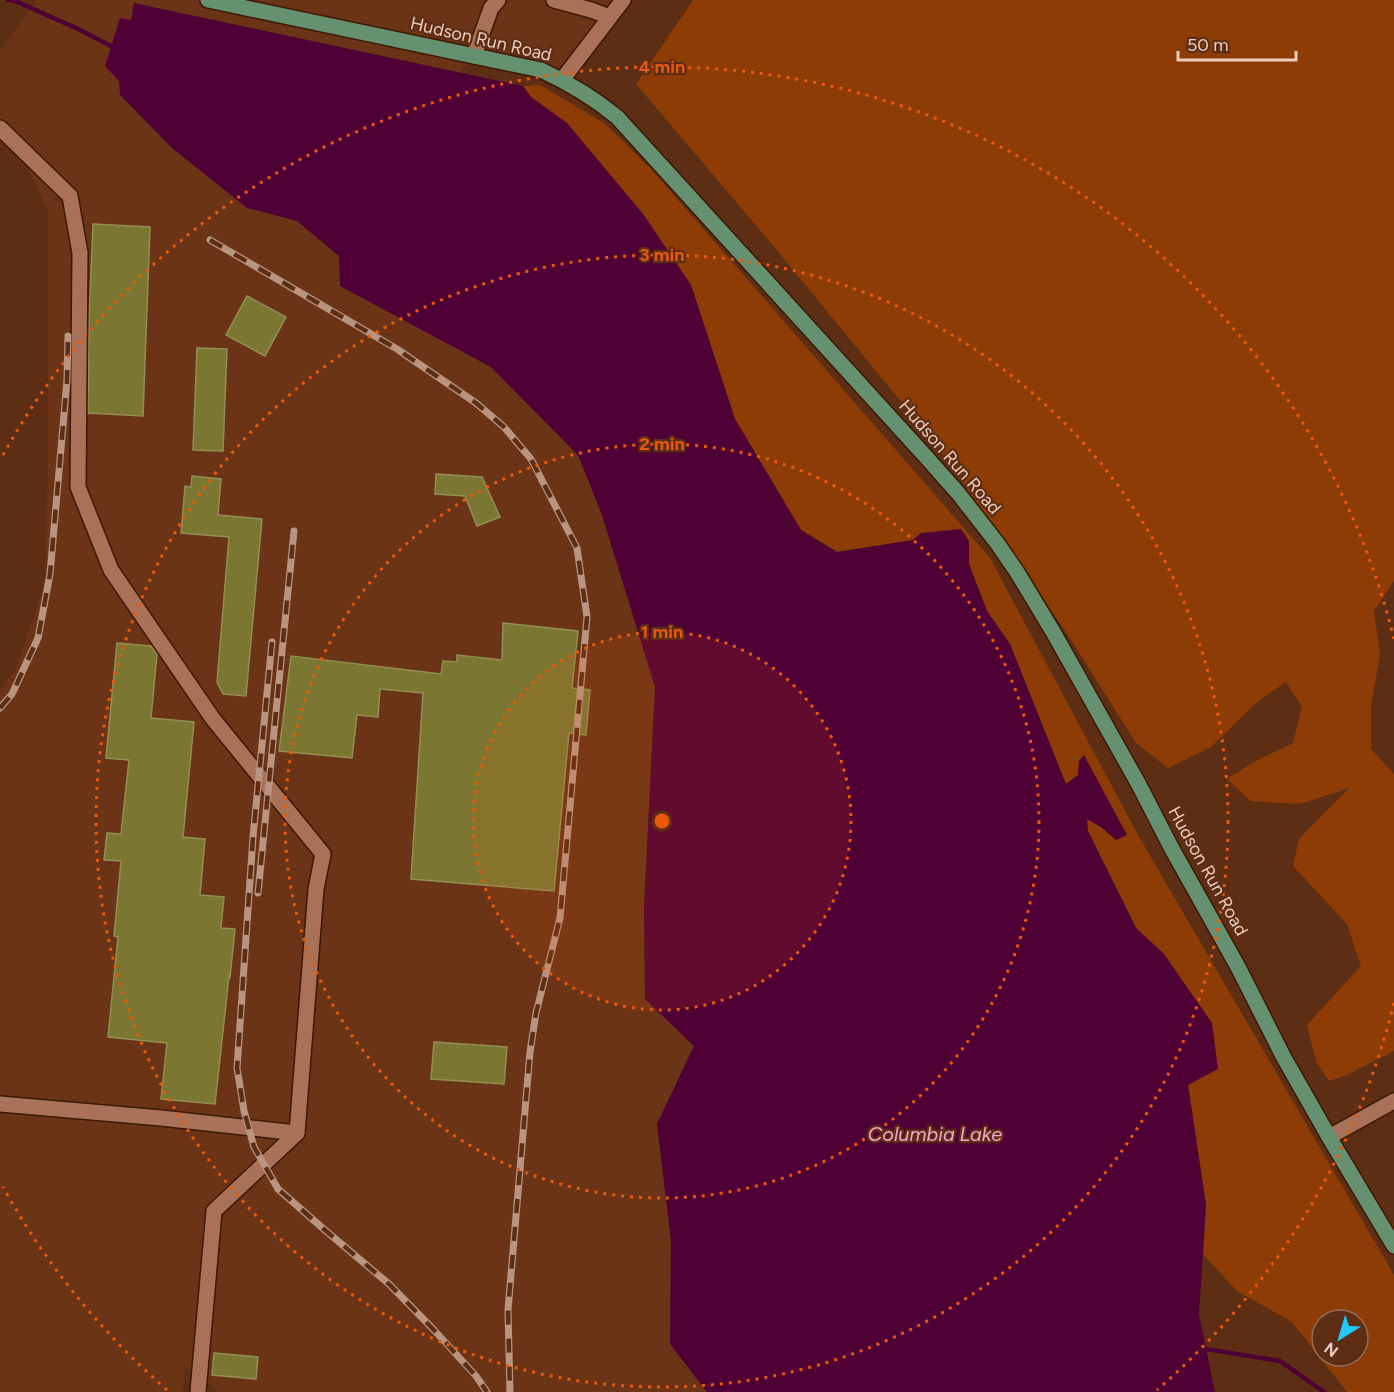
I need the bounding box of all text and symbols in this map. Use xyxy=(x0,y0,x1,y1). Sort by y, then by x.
street label: Hudson Run Road xyxy=(408,12,554,66)
scale bar xyxy=(1178,24,1296,62)
text: 50 m xyxy=(1187,34,1229,56)
text: 4 min xyxy=(639,56,685,78)
text: 3 min xyxy=(640,244,684,266)
street label: Hudson Run Road xyxy=(894,395,1006,519)
text: 2 min xyxy=(639,433,685,455)
text: 1 min xyxy=(641,621,683,643)
street label: Hudson Run Road xyxy=(1163,802,1253,940)
centre of rings xyxy=(652,811,672,831)
water label: Columbia Lake xyxy=(868,1122,1002,1146)
north arrow xyxy=(1310,1308,1370,1368)
text: N xyxy=(1321,1338,1342,1361)

